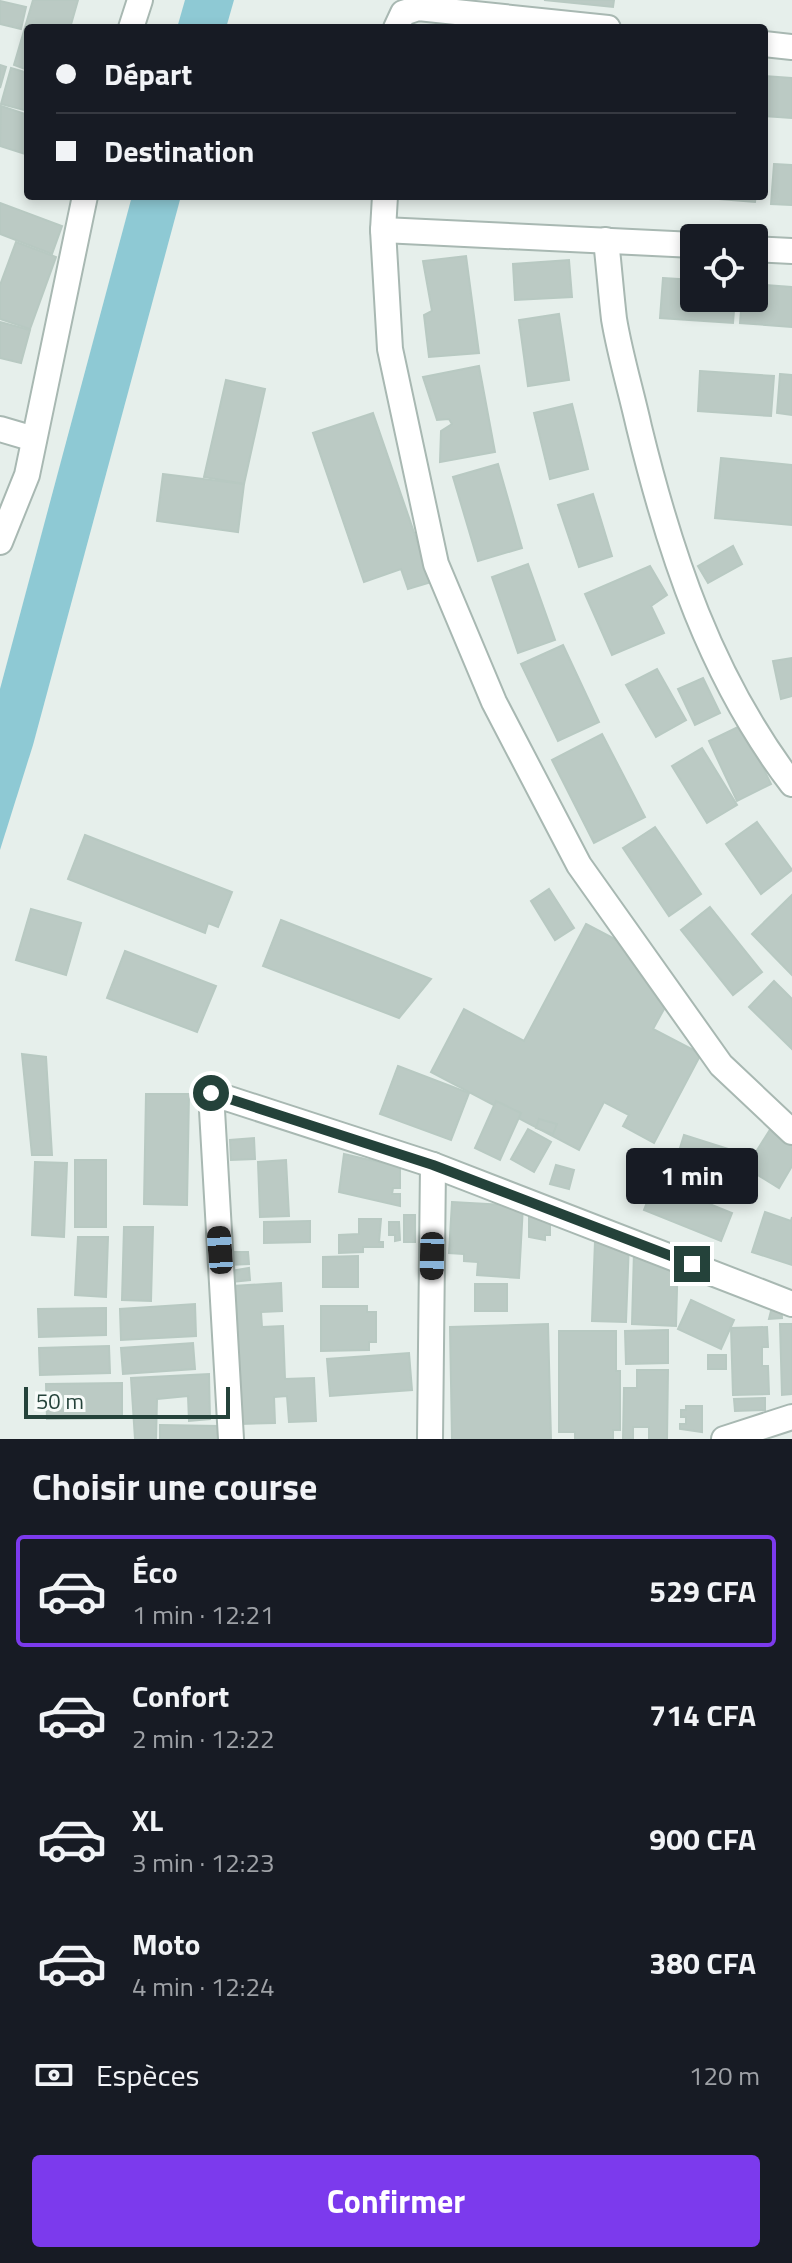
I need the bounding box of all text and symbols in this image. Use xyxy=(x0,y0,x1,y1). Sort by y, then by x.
text: Départ xyxy=(104,51,192,97)
text: Destination xyxy=(104,128,254,174)
map controls xyxy=(680,224,768,312)
button: locate xyxy=(680,224,768,312)
route start xyxy=(193,1075,229,1111)
callout: 1 min xyxy=(626,1148,758,1204)
text: 1 min xyxy=(660,1156,724,1195)
car xyxy=(206,1225,234,1275)
car xyxy=(420,1232,444,1280)
route end xyxy=(674,1246,710,1282)
scale bar xyxy=(24,1383,230,1419)
text: 50 m xyxy=(36,1384,84,1418)
text: Choisir une course xyxy=(32,1459,317,1514)
text: Éco xyxy=(132,1549,178,1595)
icon: car xyxy=(36,1555,108,1627)
text: 529 CFA xyxy=(649,1568,756,1614)
text: 1 min · 12:21 xyxy=(132,1595,275,1634)
text: Confort xyxy=(132,1673,229,1719)
icon: car xyxy=(36,1679,108,1751)
text: 714 CFA xyxy=(649,1692,756,1738)
text: 2 min · 12:22 xyxy=(132,1719,275,1758)
text: XL xyxy=(132,1797,163,1843)
icon: car xyxy=(36,1803,108,1875)
text: 900 CFA xyxy=(649,1816,756,1862)
text: 3 min · 12:23 xyxy=(132,1843,275,1882)
text: Moto xyxy=(132,1921,200,1967)
icon: car xyxy=(36,1927,108,1999)
text: 380 CFA xyxy=(649,1940,756,1986)
text: 4 min · 12:24 xyxy=(132,1967,275,2006)
text: Espèces xyxy=(96,2052,200,2098)
icon: cash xyxy=(32,2053,76,2097)
text: 120 m xyxy=(689,2056,760,2095)
button: Confirmer xyxy=(32,2155,760,2247)

